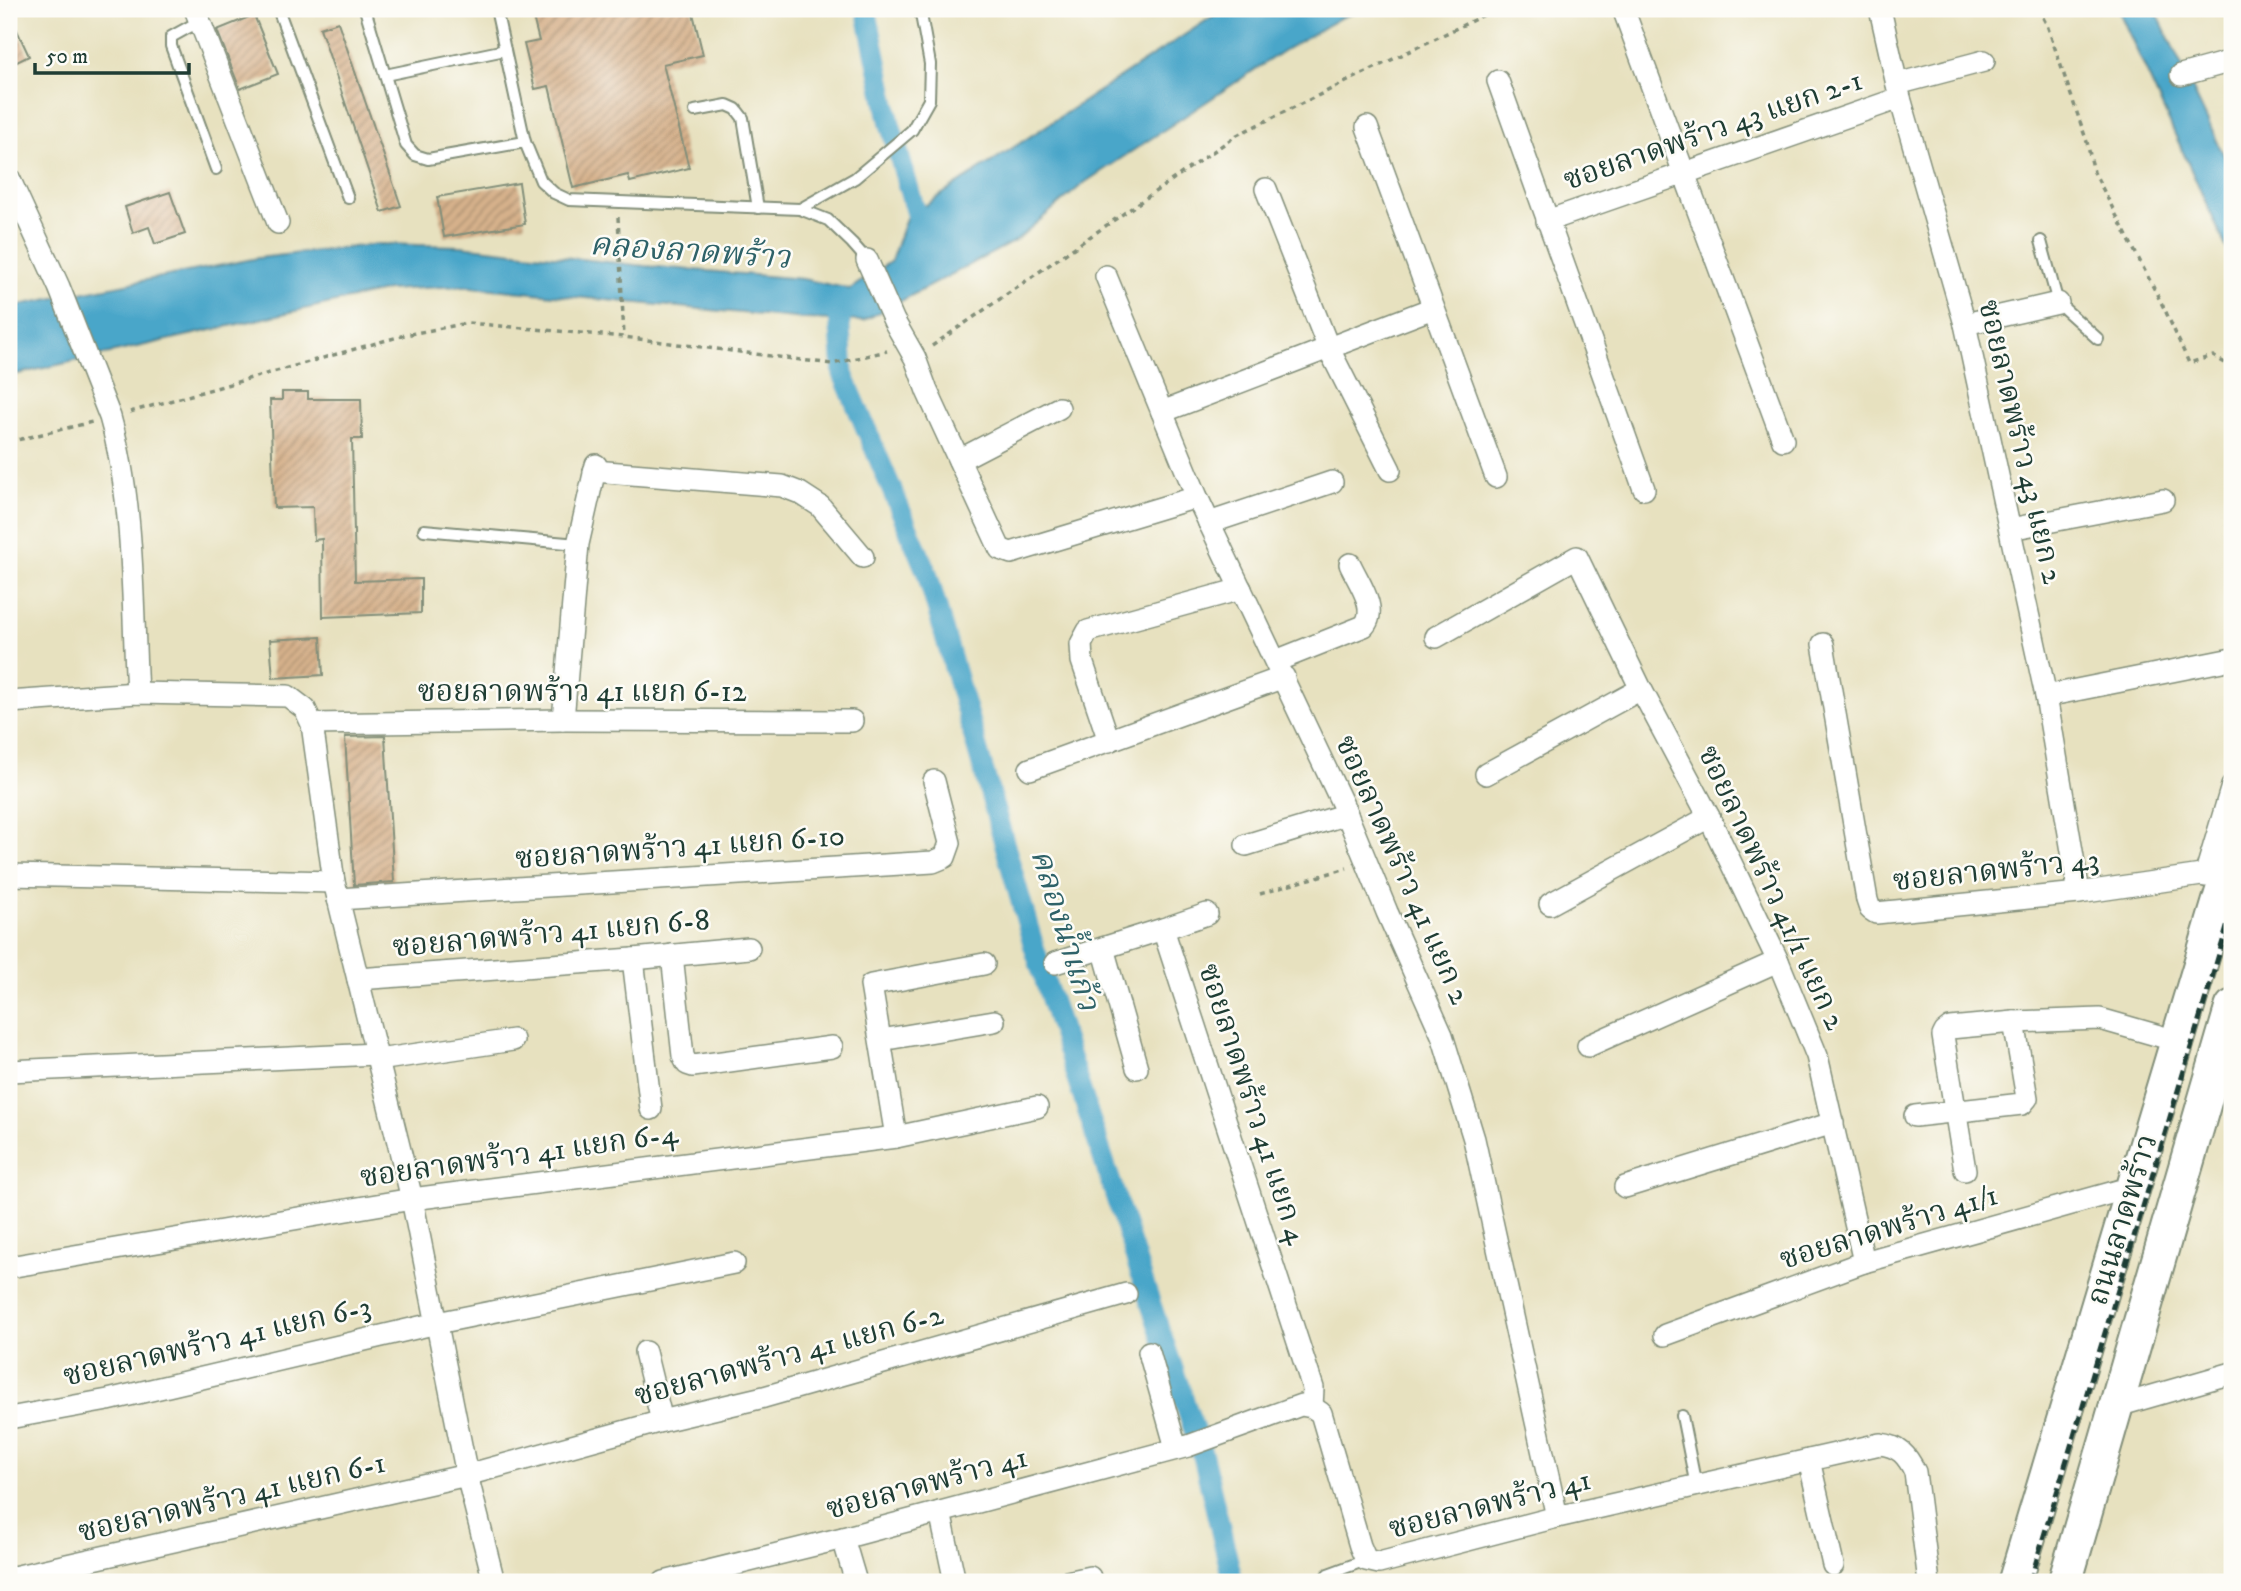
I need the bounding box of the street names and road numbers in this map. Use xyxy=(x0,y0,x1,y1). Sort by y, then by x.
street label: ซอยลาดพร้าว 43 แยก 2-1 xyxy=(1559,62,1867,200)
street label: ซอยลาดพร้าว 43 แยก 2 xyxy=(1969,296,2071,588)
street label: ซอยลาดพร้าว 41 แยก 6-12 xyxy=(417,674,747,711)
street label: ซอยลาดพร้าว 41 แยก 2 xyxy=(1326,730,1478,1010)
street label: ซอยลาดพร้าว 41/1 แยก 2 xyxy=(1689,740,1853,1036)
street label: ซอยลาดพร้าว 41 แยก 6-10 xyxy=(514,818,846,878)
street label: ซอยลาดพร้าว 43 xyxy=(1891,842,2101,900)
street label: ซอยลาดพร้าว 41 แยก 6-8 xyxy=(391,902,711,966)
street label: ซอยลาดพร้าว 41 แยก 4 xyxy=(1189,959,1315,1250)
street label: ซอยลาดพร้าว 41 แยก 6-4 xyxy=(358,1115,681,1197)
street label: ถนนลาดพร้าว xyxy=(2079,1130,2167,1310)
street label: ซอยลาดพร้าว 41/1 xyxy=(1775,1177,2003,1279)
street label: ซอยลาดพร้าว 41 แยก 6-3 xyxy=(60,1289,374,1395)
street label: ซอยลาดพร้าว 41 แยก 6-2 xyxy=(631,1297,948,1415)
street label: ซอยลาดพร้าว 41 xyxy=(822,1439,1032,1529)
street label: ซอยลาดพร้าว 41 แยก 6-1 xyxy=(75,1445,389,1551)
street label: ซอยลาดพร้าว 41 xyxy=(1385,1462,1595,1548)

